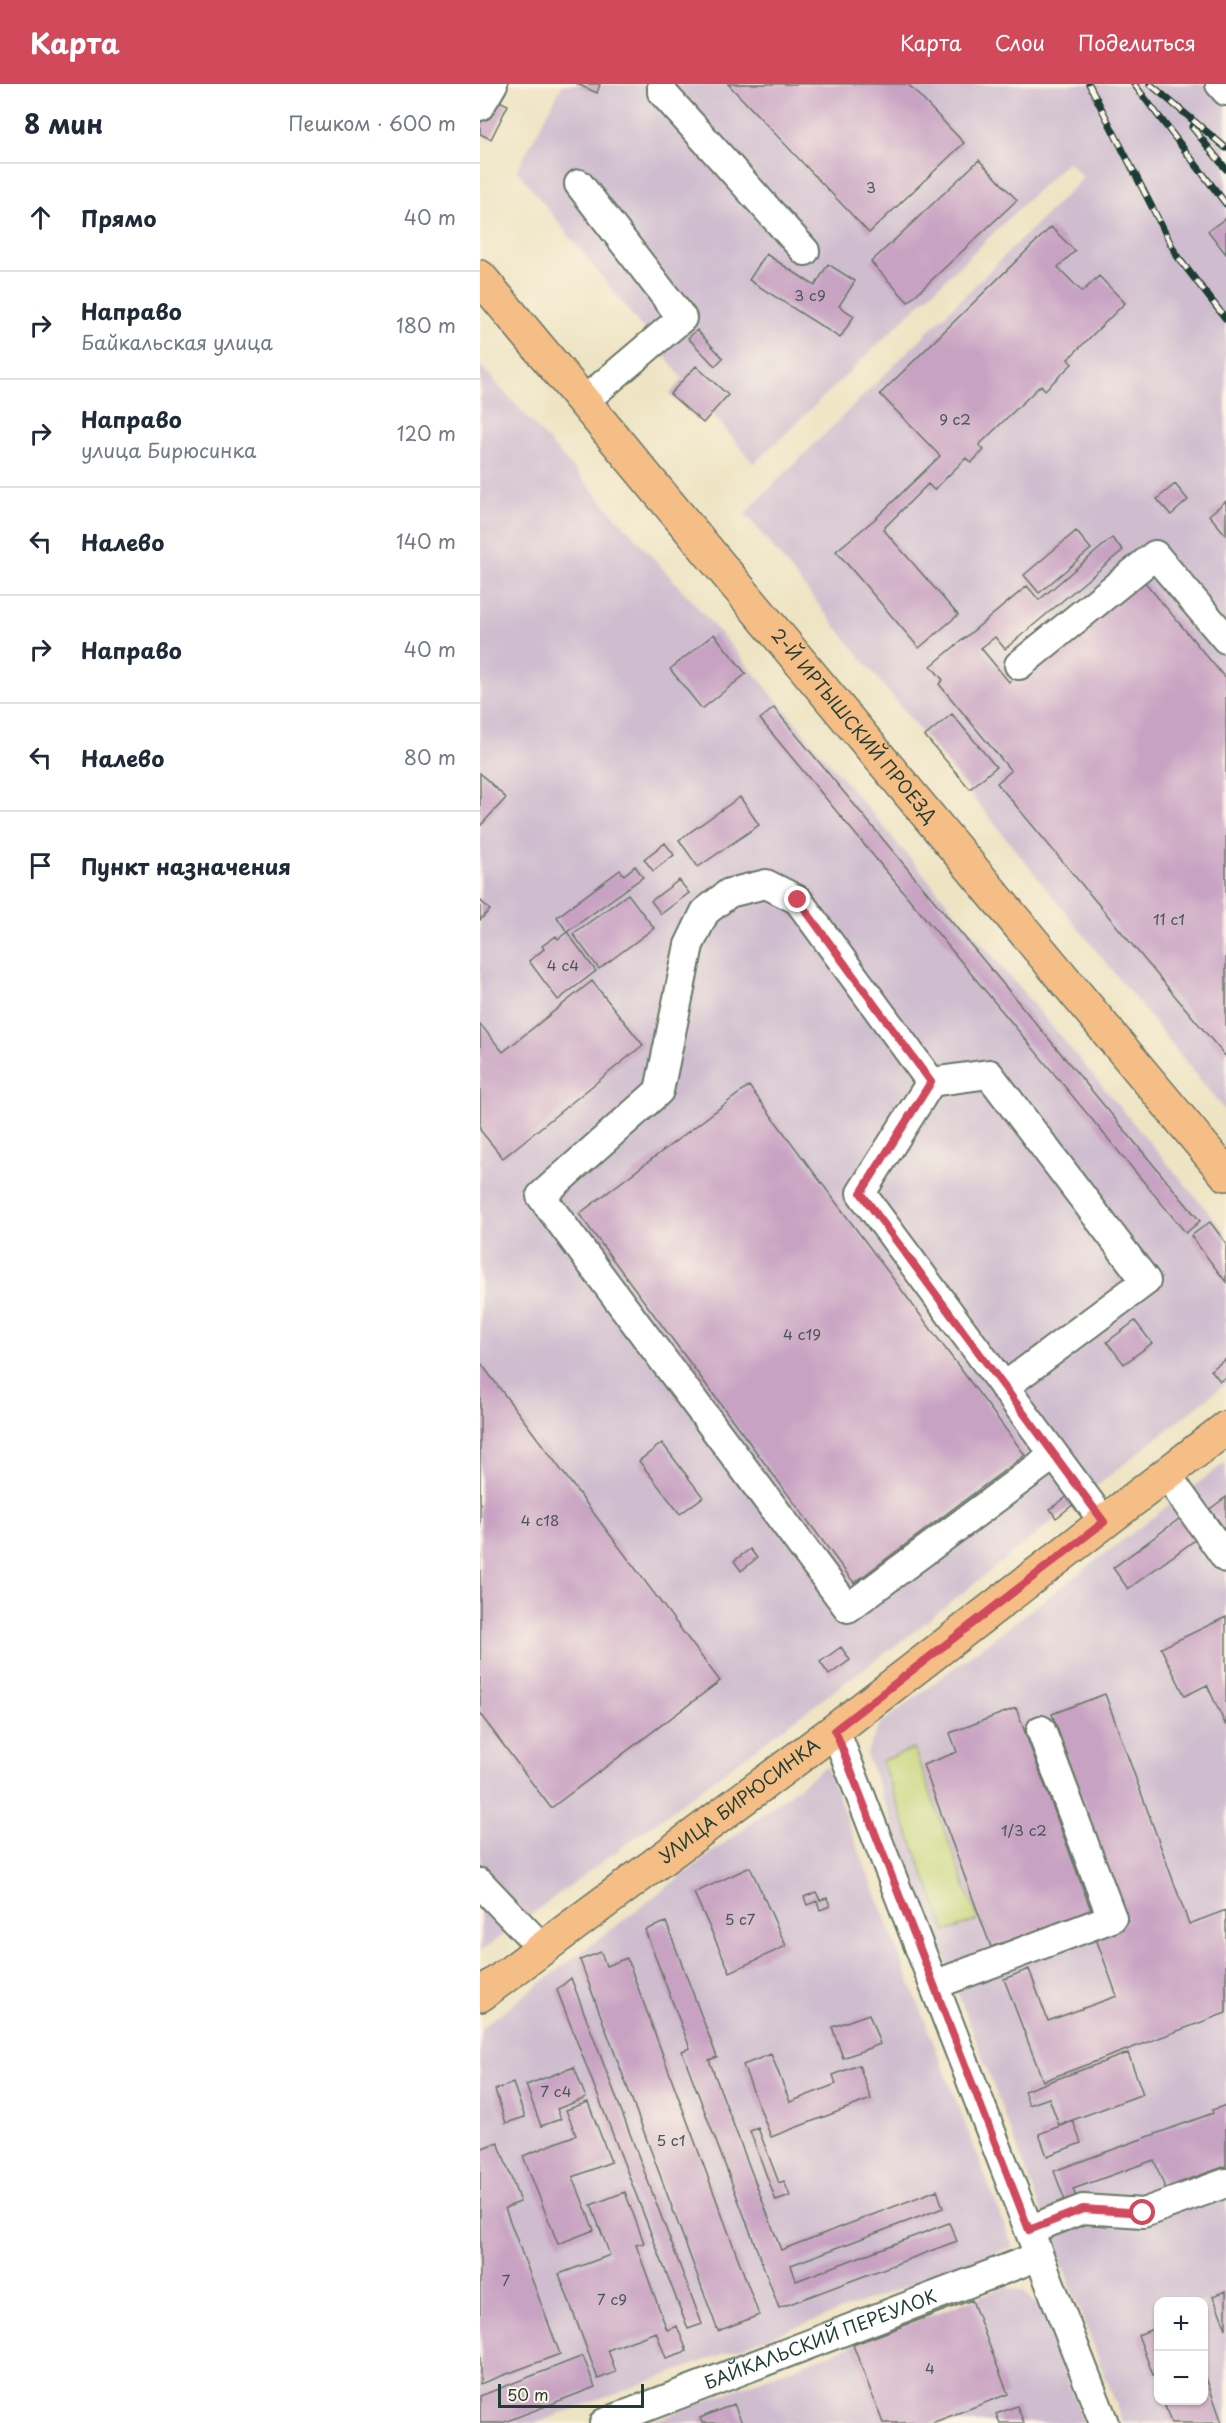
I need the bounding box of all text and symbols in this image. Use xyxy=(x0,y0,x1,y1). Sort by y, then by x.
text: Карта xyxy=(30,21,120,64)
text: Карта xyxy=(900,26,962,58)
text: Слои xyxy=(995,26,1045,58)
text: Поделиться xyxy=(1078,26,1196,58)
text: 8 мин xyxy=(24,104,103,143)
text: Пешком · 600 m xyxy=(288,108,456,138)
house number: 3 xyxy=(866,175,876,198)
icon: ahead xyxy=(24,201,57,234)
text: Прямо xyxy=(81,201,156,234)
text: 40 m xyxy=(404,202,456,232)
house number: 3 с9 xyxy=(794,283,826,306)
text: Направо xyxy=(81,294,182,327)
icon: right xyxy=(24,309,57,342)
text: 180 m xyxy=(396,310,456,340)
text: Байкальская улица xyxy=(81,327,273,357)
text: Направо xyxy=(81,402,182,435)
house number: 9 с2 xyxy=(939,407,971,430)
icon: right xyxy=(24,417,57,450)
text: 120 m xyxy=(397,418,456,448)
text: улица Бирюсинка xyxy=(81,435,257,465)
icon: left xyxy=(24,525,57,558)
text: Налево xyxy=(81,525,164,558)
text: 140 m xyxy=(396,526,456,556)
street label: 2-Й ИРТЫШСКИЙ ПРОЕЗД xyxy=(765,622,944,828)
icon: right xyxy=(24,633,57,666)
text: Направо xyxy=(81,633,182,666)
text: 40 m xyxy=(404,634,456,664)
icon: left xyxy=(24,741,57,774)
text: Налево xyxy=(81,741,164,774)
text: 80 m xyxy=(404,742,456,772)
icon: arrive xyxy=(24,849,57,882)
text: Пункт назначения xyxy=(81,849,291,882)
route end xyxy=(784,886,810,912)
house number: 11 с1 xyxy=(1153,907,1185,930)
house number: 4 с4 xyxy=(547,953,579,976)
house number: 4 с19 xyxy=(783,1322,821,1345)
house number: 4 с18 xyxy=(521,1508,559,1531)
street label: УЛИЦА БИРЮСИНКА xyxy=(653,1731,825,1869)
house number: 1/3 с2 xyxy=(1001,1818,1047,1841)
house number: 5 с7 xyxy=(725,1907,756,1930)
house number: 7 с4 xyxy=(540,2079,572,2102)
house number: 5 с1 xyxy=(657,2128,685,2151)
route start xyxy=(1129,2199,1155,2225)
house number: 7 xyxy=(502,2268,511,2291)
street label: БАЙКАЛЬСКИЙ ПЕРЕУЛОК xyxy=(700,2282,940,2395)
house number: 7 с9 xyxy=(597,2287,627,2310)
map controls xyxy=(1154,2297,1208,2405)
button: + xyxy=(1154,2297,1208,2351)
button: − xyxy=(1154,2351,1208,2405)
house number: 4 xyxy=(925,2356,935,2379)
scale bar xyxy=(498,2381,644,2408)
text: 50 m xyxy=(507,2382,548,2406)

